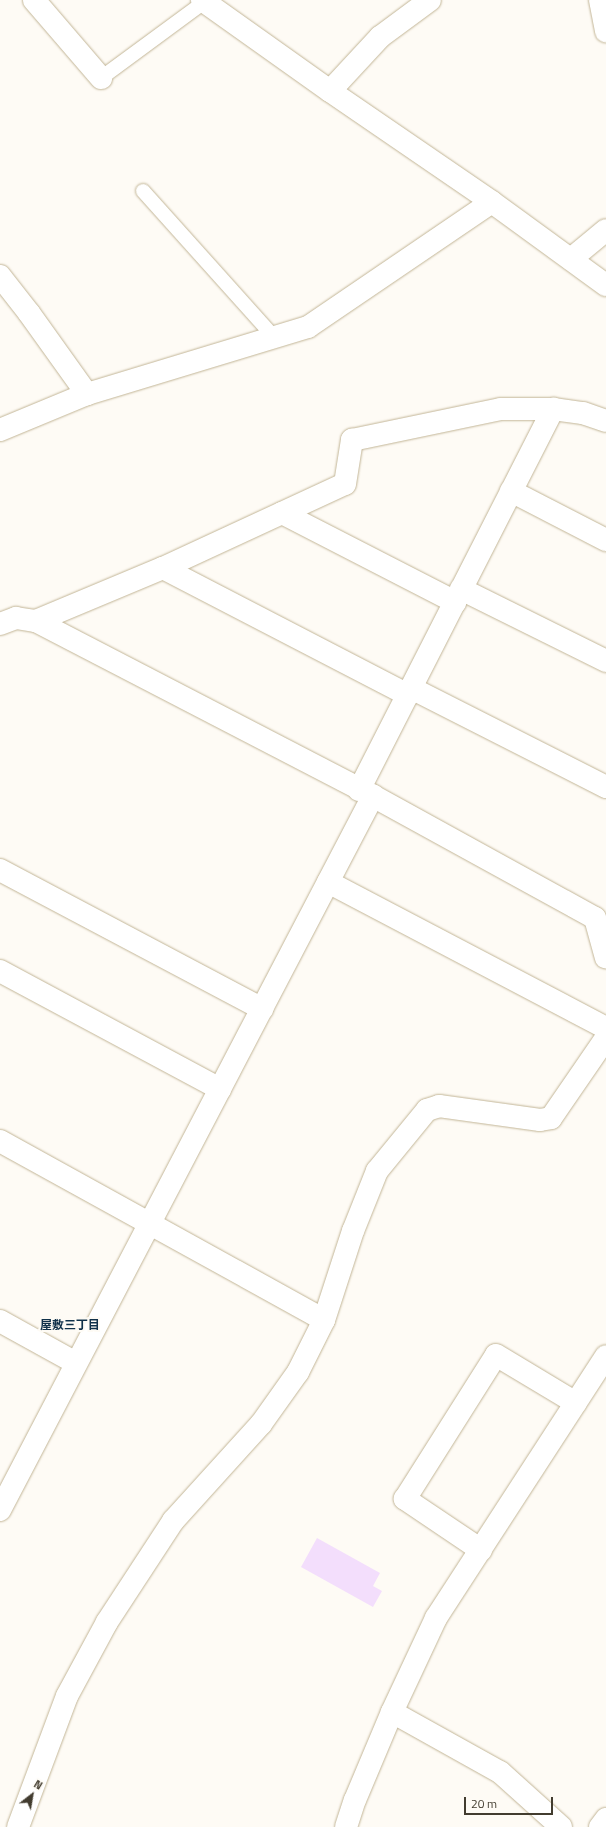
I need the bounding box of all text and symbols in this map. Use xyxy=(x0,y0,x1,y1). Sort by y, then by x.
district label: 屋敷三丁目 xyxy=(40,1318,100,1332)
north arrow xyxy=(12,1775,52,1815)
text: N xyxy=(31,1776,46,1794)
scale bar xyxy=(466,1789,555,1815)
text: 20 m xyxy=(471,1794,497,1813)

